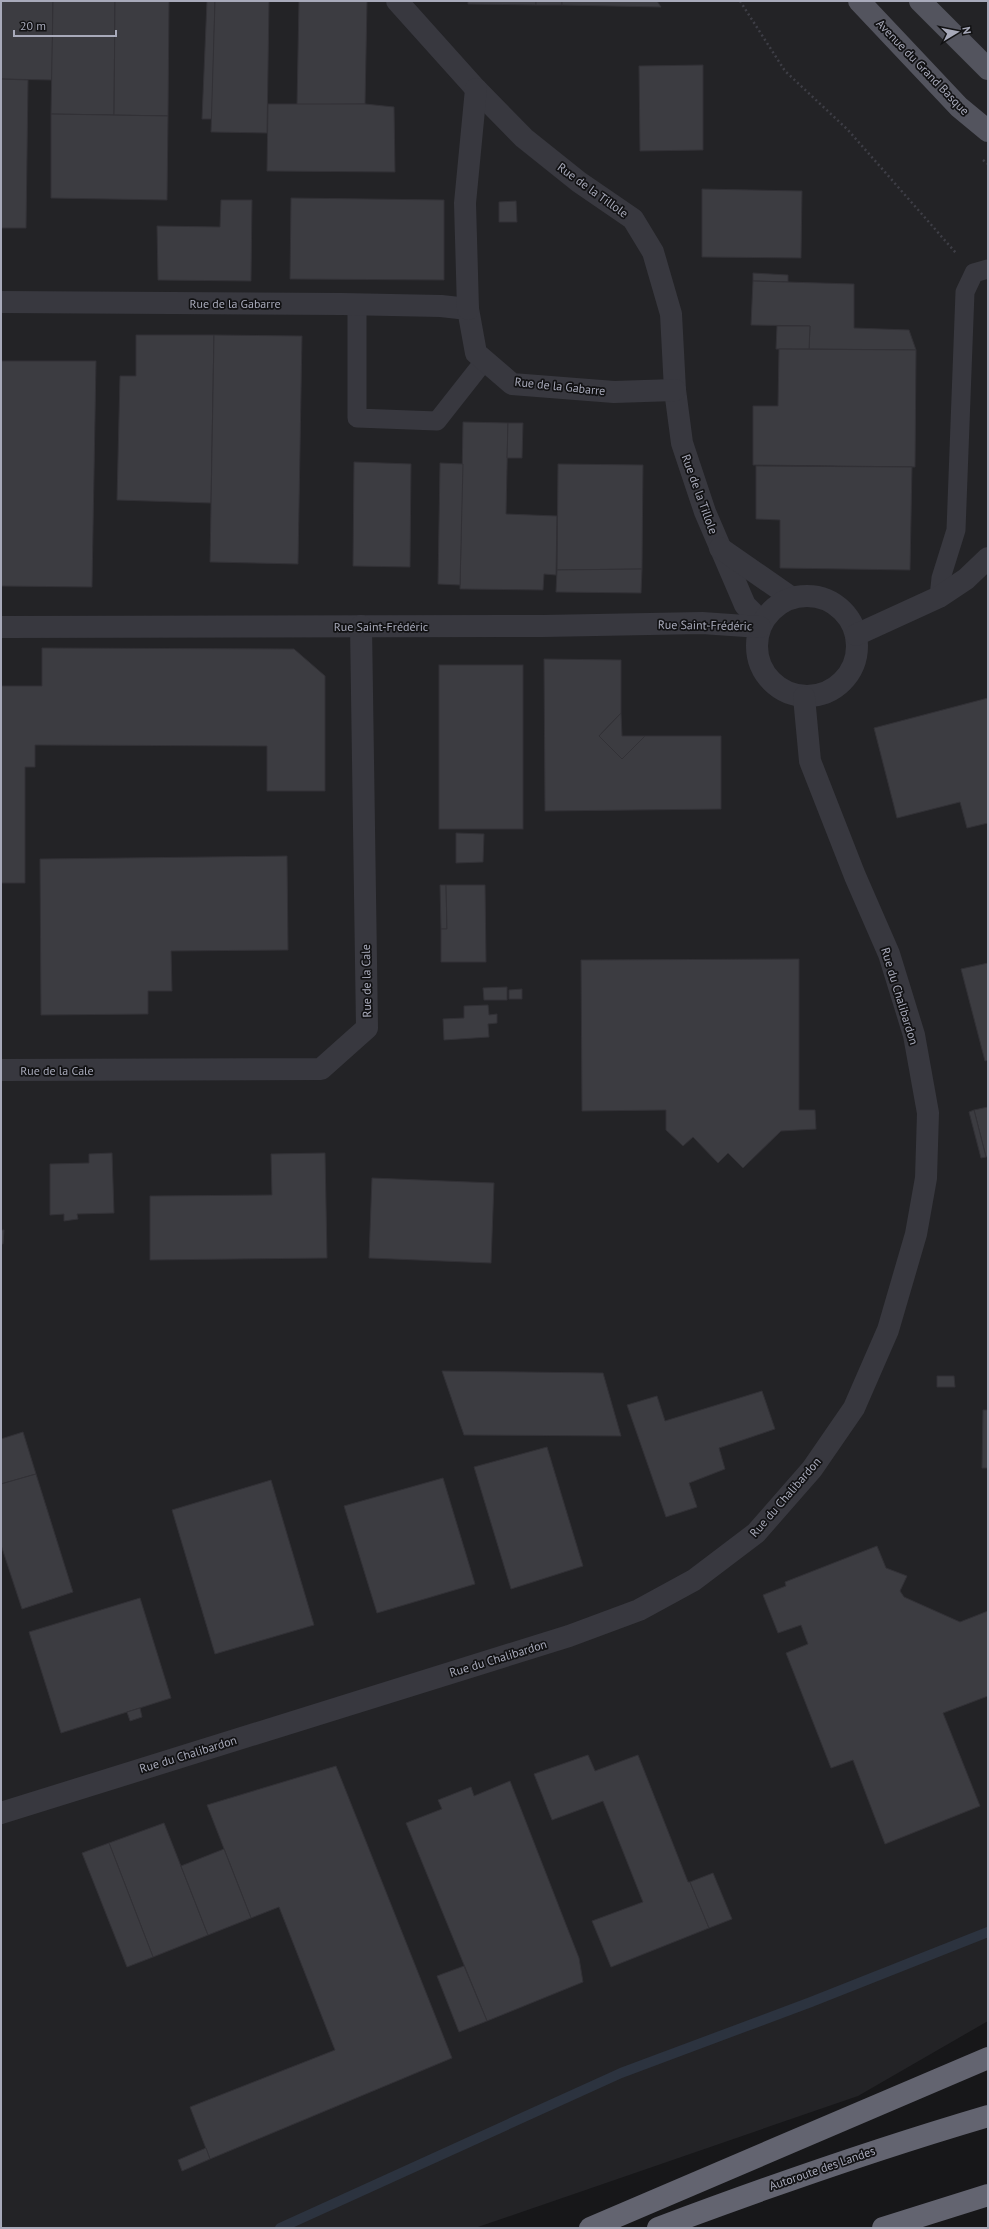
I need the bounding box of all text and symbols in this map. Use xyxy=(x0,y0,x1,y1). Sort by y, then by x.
scale bar xyxy=(14,12,116,38)
north arrow xyxy=(937,12,977,52)
street label: Avenue du Grand Basque xyxy=(873,16,973,118)
text: 20 m xyxy=(20,18,46,33)
text: N xyxy=(959,25,974,35)
street label: Rue de la Tillole xyxy=(555,159,631,221)
street label: Rue de la Gabarre xyxy=(189,296,281,311)
street label: Rue de la Gabarre xyxy=(514,374,606,398)
street label: Rue de la Tillole xyxy=(679,452,721,536)
street label: Rue Saint-Frédéric xyxy=(658,617,753,633)
street label: Rue Saint-Frédéric xyxy=(334,619,429,634)
street label: Rue de la Cale xyxy=(358,944,374,1018)
street label: Rue du Chalibardon xyxy=(878,946,922,1046)
street label: Rue de la Cale xyxy=(20,1063,94,1078)
street label: Rue du Chalibardon xyxy=(746,1454,824,1540)
street label: Rue du Chalibardon xyxy=(448,1636,548,1680)
street label: Rue du Chalibardon xyxy=(138,1732,238,1776)
street label: Autoroute des Landes xyxy=(767,2143,877,2193)

